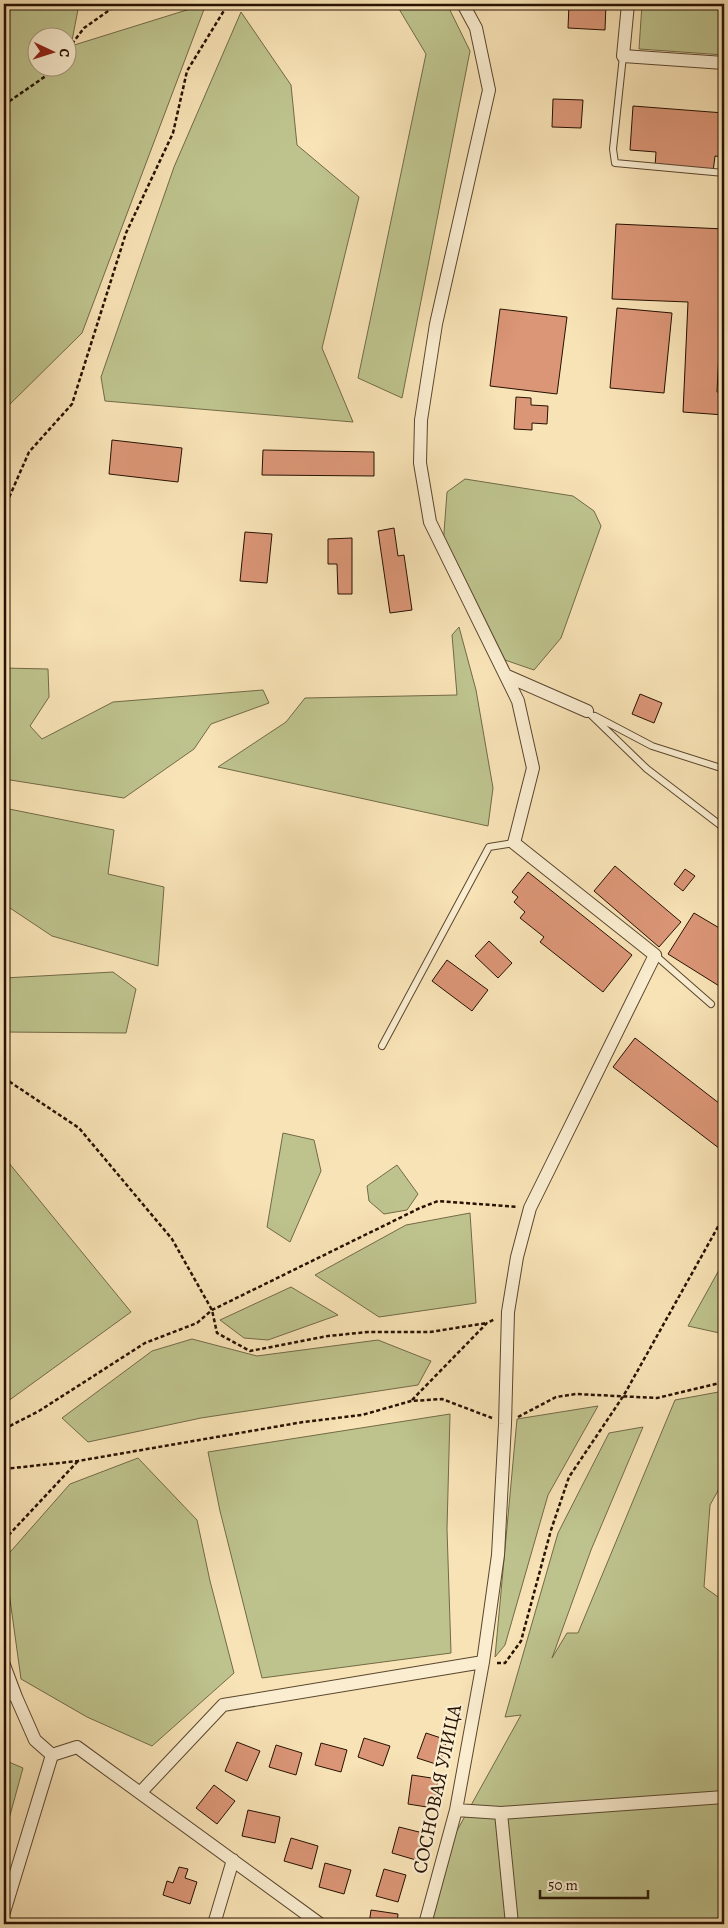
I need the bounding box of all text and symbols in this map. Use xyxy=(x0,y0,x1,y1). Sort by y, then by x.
north arrow xyxy=(28,28,78,78)
text: С xyxy=(55,48,74,58)
street label: СОСНОВАЯ УЛИЦА xyxy=(406,1702,468,1876)
scale bar xyxy=(540,1868,648,1900)
text: 50 m xyxy=(548,1875,578,1895)

